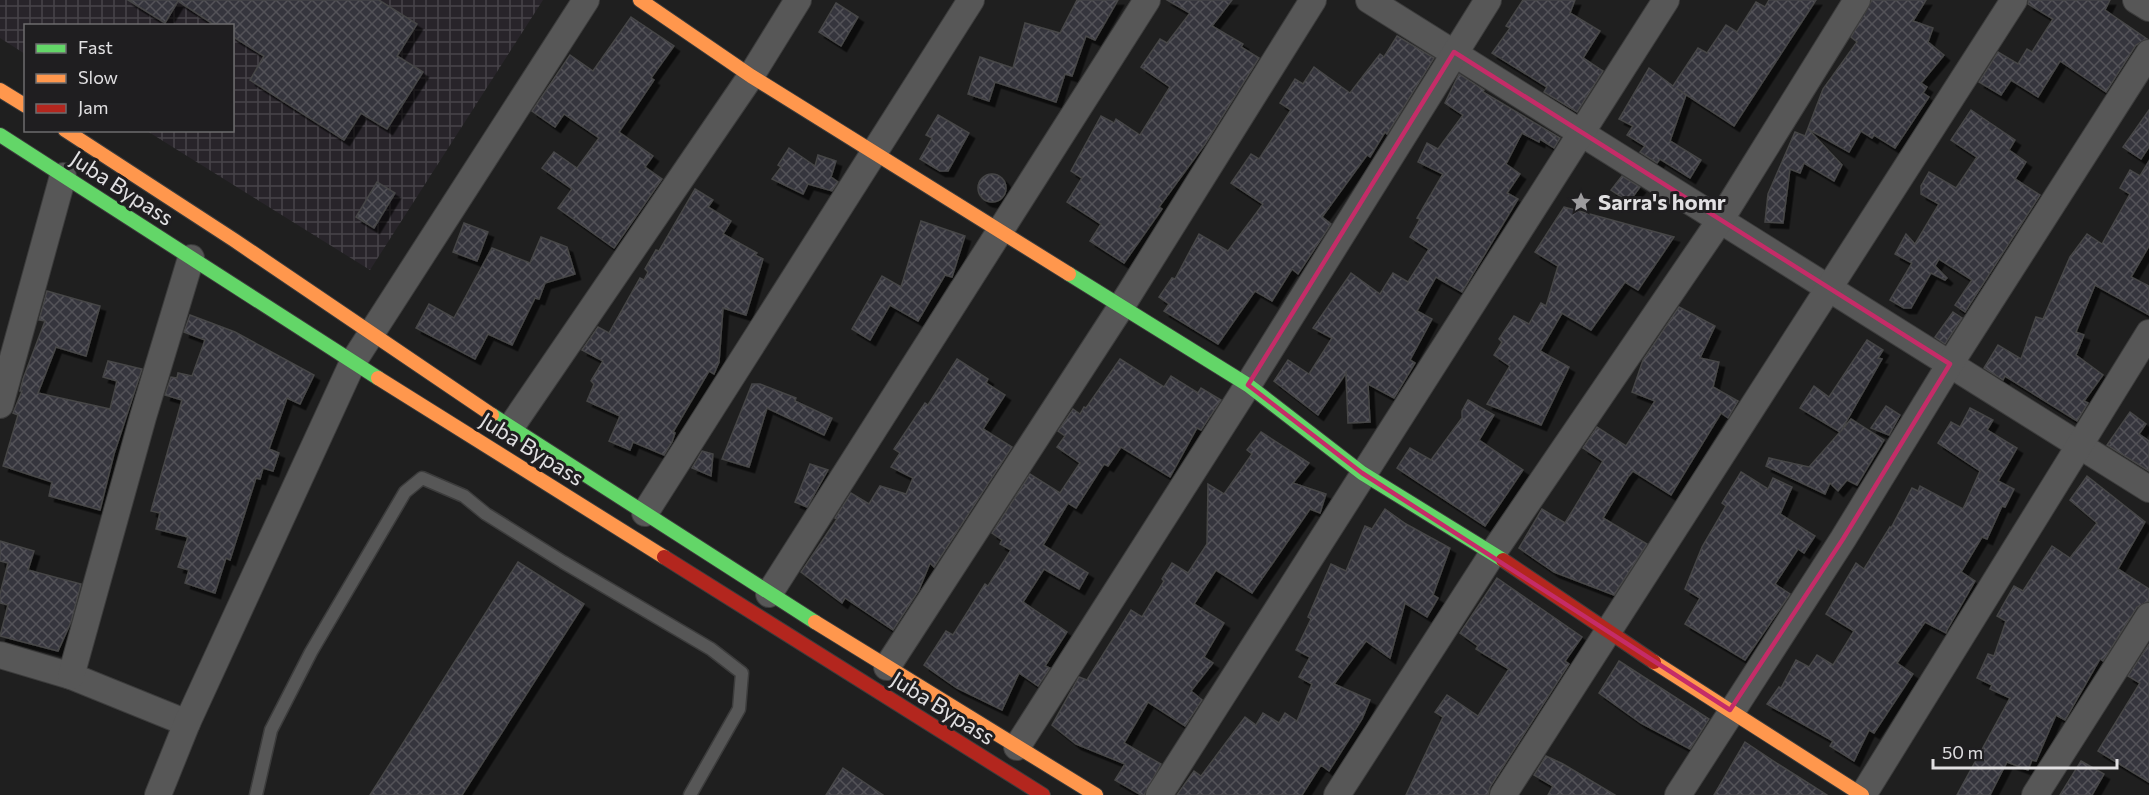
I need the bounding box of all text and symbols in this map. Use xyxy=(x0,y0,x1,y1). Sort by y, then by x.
legend xyxy=(24,24,234,132)
text: Fast xyxy=(78,36,113,58)
text: Slow xyxy=(78,66,118,88)
text: Jam xyxy=(78,96,108,118)
street label: Juba Bypass xyxy=(66,144,179,231)
place label: Sarra's homr xyxy=(1598,188,1726,215)
place icon: Sarra's homr xyxy=(1569,190,1593,214)
street label: Juba Bypass xyxy=(475,406,589,491)
street label: Juba Bypass xyxy=(886,665,1000,750)
scale bar xyxy=(1933,732,2118,770)
text: 50 m xyxy=(1942,741,1983,763)

